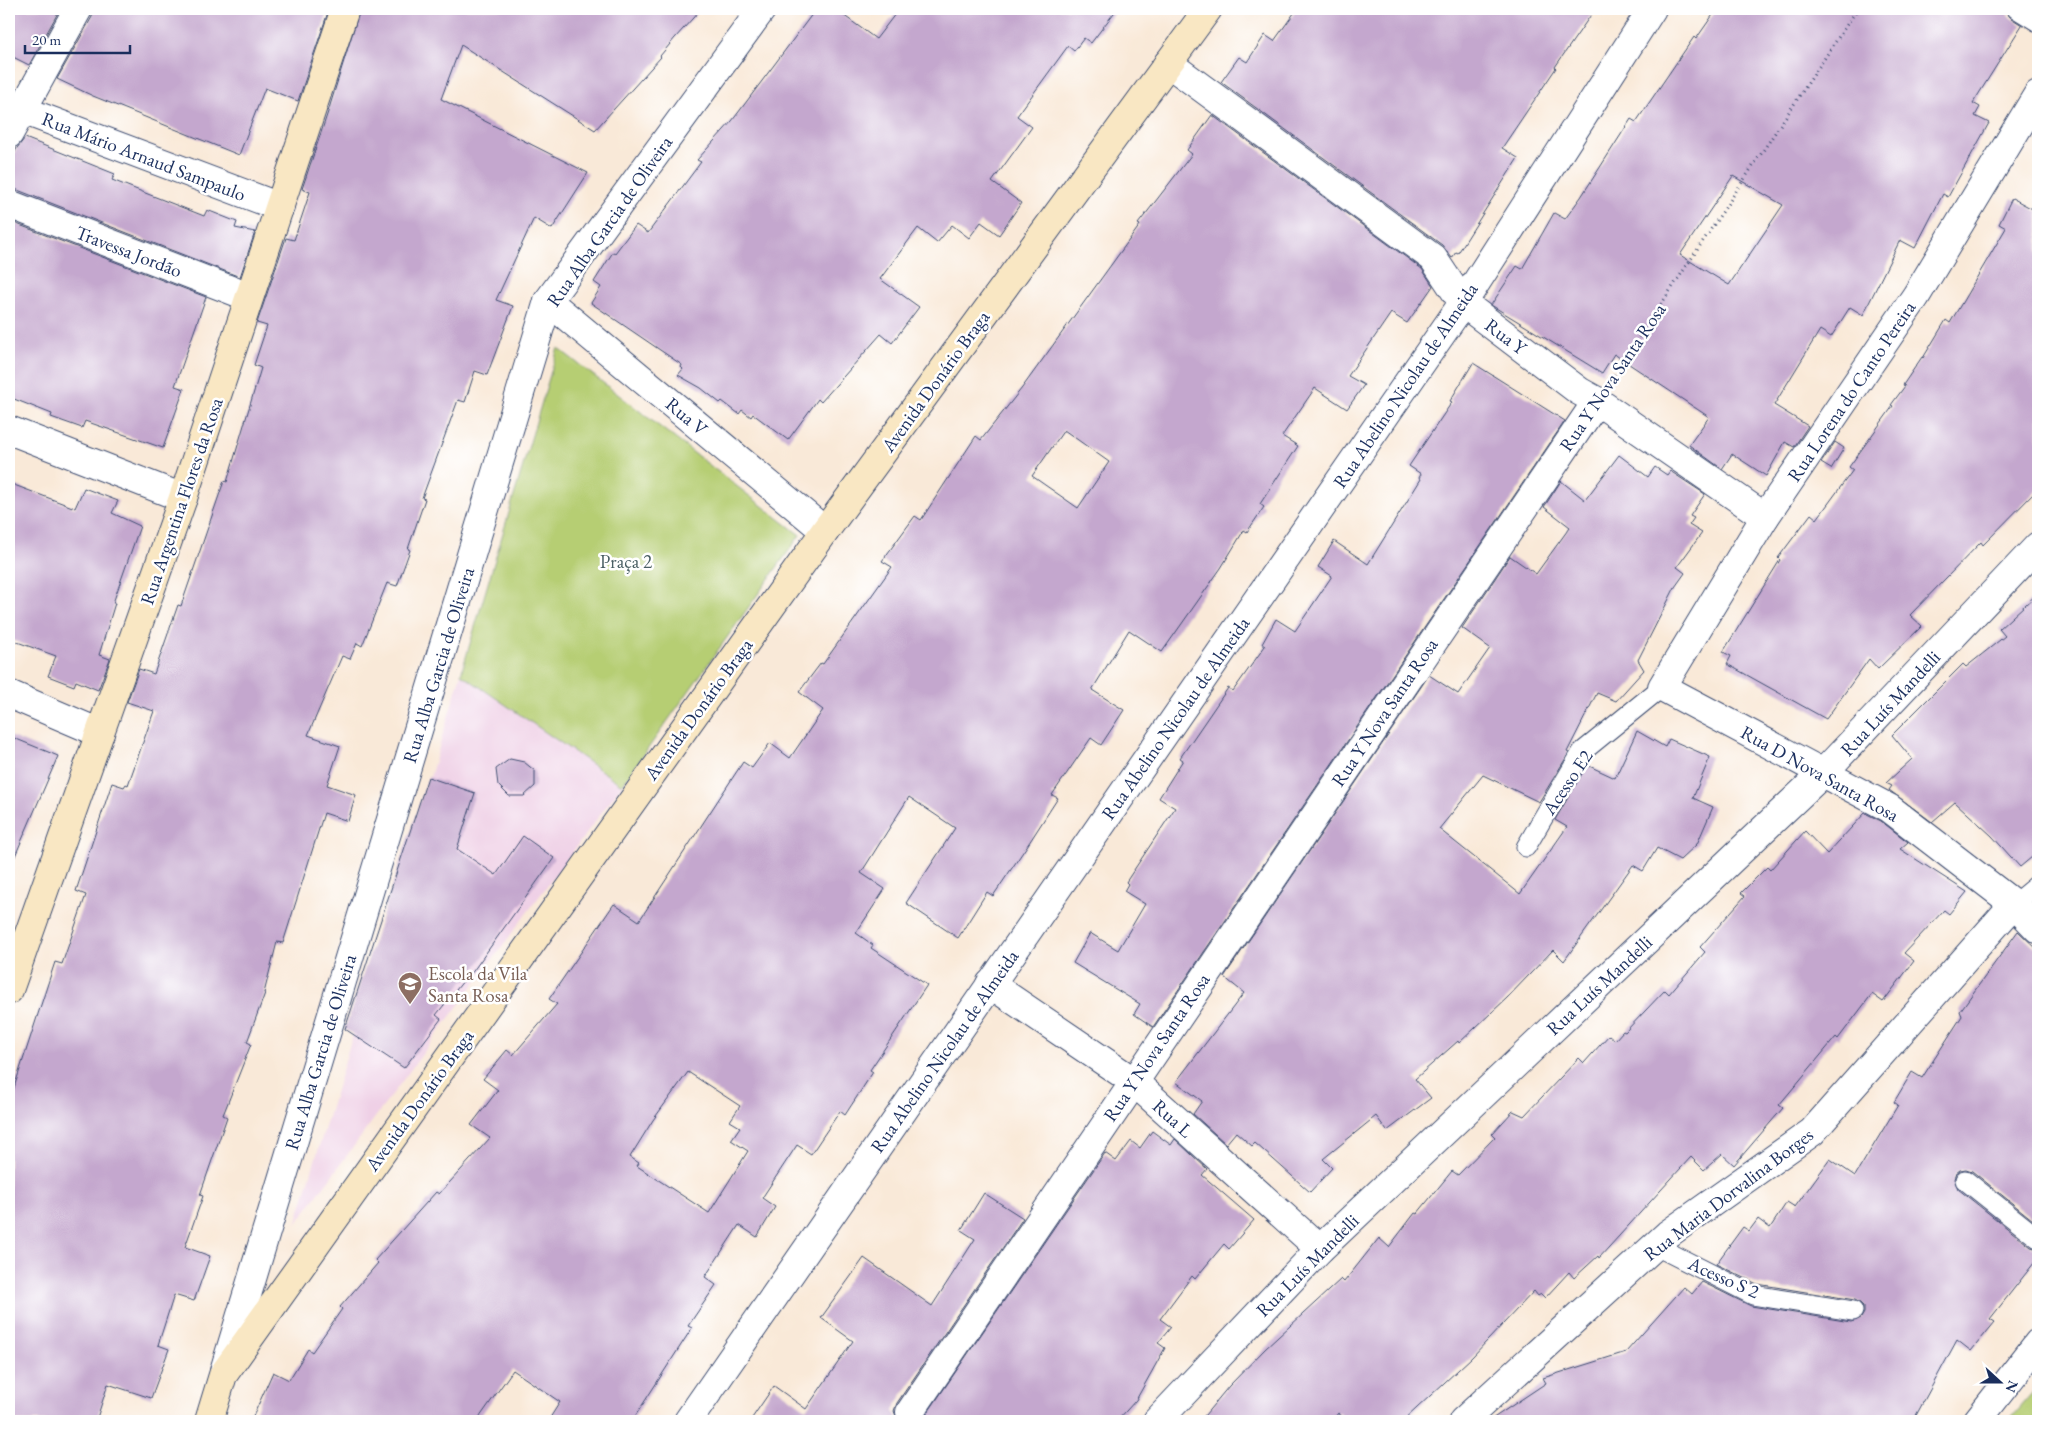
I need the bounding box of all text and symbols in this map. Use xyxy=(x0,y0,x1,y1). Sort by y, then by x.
scale bar xyxy=(25,22,130,54)
text: 20 m xyxy=(32,30,61,49)
street label: Rua Mário Arnaud Sampaulo xyxy=(38,106,249,207)
street label: Rua Alba Garcia de Oliveira xyxy=(541,130,678,312)
street label: Travessa Jordão xyxy=(72,220,186,283)
street label: Rua Abelino Nicolau de Almeida xyxy=(1327,277,1484,493)
street label: Rua Lorena do Canto Pereira xyxy=(1781,296,1922,487)
street label: Rua Y Nova Santa Rosa xyxy=(1553,298,1672,456)
street label: Avenida Donário Braga xyxy=(875,305,995,458)
street label: Rua Y xyxy=(1480,313,1532,361)
street label: Rua V xyxy=(660,391,713,441)
street label: Rua Argentina Flores da Rosa xyxy=(134,394,229,608)
park label: Praça 2 xyxy=(600,549,652,574)
street label: Rua Alba Garcia de Oliveira xyxy=(397,564,480,766)
street label: Rua Abelino Nicolau de Almeida xyxy=(1096,611,1255,825)
street label: Avenida Donário Braga xyxy=(638,633,758,786)
street label: Rua Y Nova Santa Rosa xyxy=(1325,633,1444,791)
street label: Rua Luís Mandelli xyxy=(1835,645,1946,762)
street label: Rua D Nova Santa Rosa xyxy=(1736,720,1904,828)
street label: Acesso E2 xyxy=(1536,745,1598,820)
street label: Rua Luís Mandelli xyxy=(1541,930,1658,1041)
street label: Rua Abelino Nicolau de Almeida xyxy=(865,944,1024,1158)
street label: Rua Alba Garcia de Oliveira xyxy=(279,951,362,1153)
place label: Escola da Vila Santa Rosa xyxy=(428,961,528,1008)
street label: Rua Y Nova Santa Rosa xyxy=(1097,968,1216,1126)
school or university icon: Escola da Vila Santa Rosa xyxy=(397,971,423,1005)
street label: Avenida Donário Braga xyxy=(359,1024,479,1177)
street label: Rua L xyxy=(1147,1094,1198,1143)
street label: Rua Maria Dorvalina Borges xyxy=(1638,1122,1818,1267)
street label: Rua Luís Mandelli xyxy=(1251,1208,1364,1322)
street label: Acesso S 2 xyxy=(1683,1250,1763,1304)
north arrow xyxy=(1974,1358,2024,1408)
text: N xyxy=(2001,1378,2023,1396)

